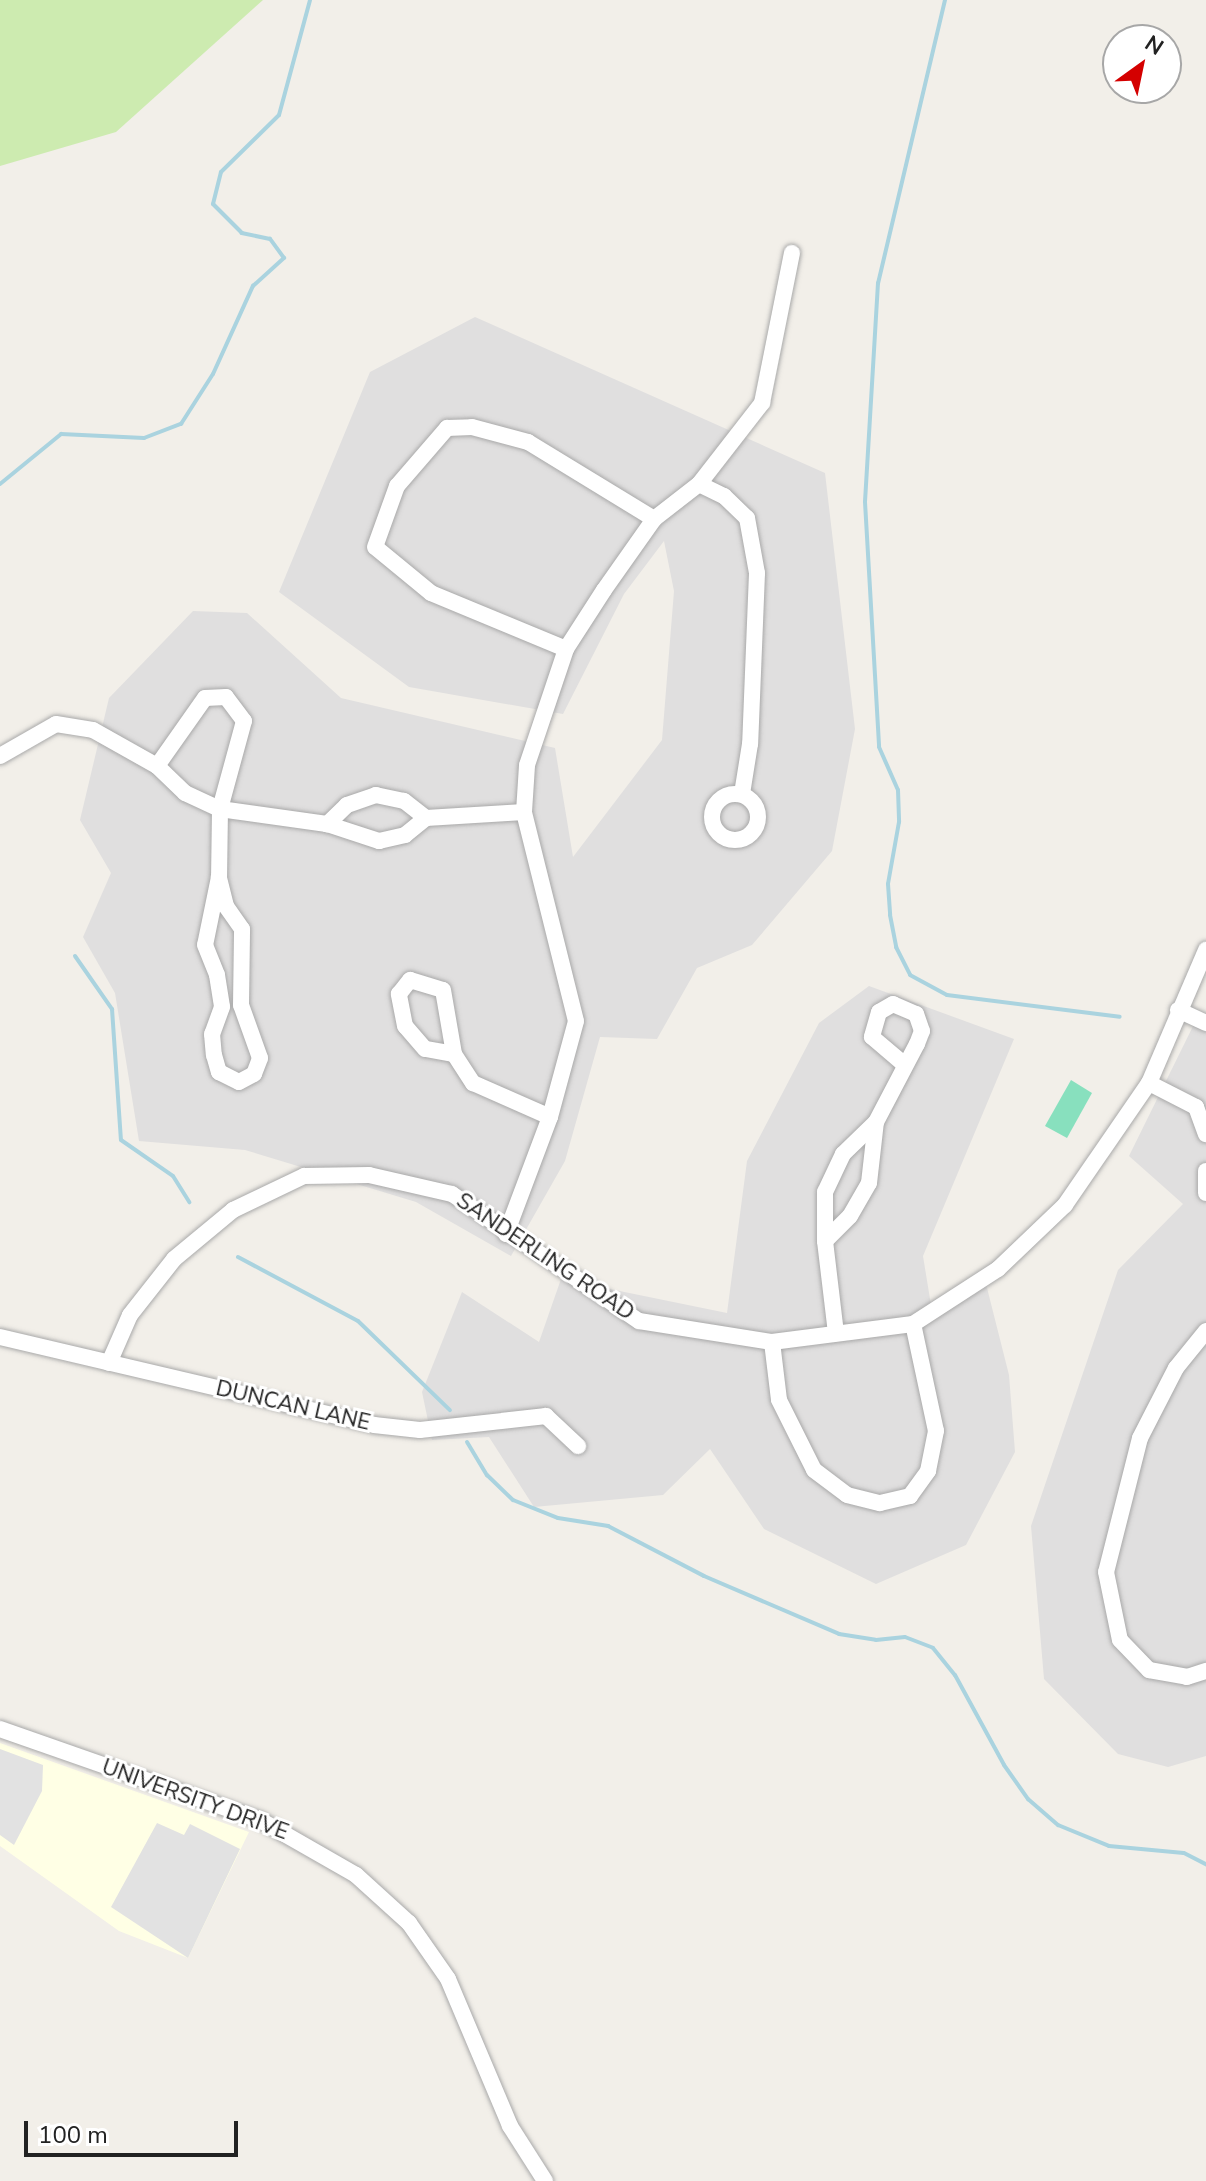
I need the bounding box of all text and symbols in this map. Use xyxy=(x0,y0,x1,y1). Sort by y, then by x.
north arrow xyxy=(1102,24,1182,104)
text: N xyxy=(1139,28,1169,63)
street label: SANDERLING ROAD xyxy=(451,1188,639,1326)
street label: DUNCAN LANE xyxy=(213,1375,373,1437)
street label: UNIVERSITY DRIVE xyxy=(98,1754,292,1846)
scale bar xyxy=(28,2105,242,2155)
text: 100 m xyxy=(38,2119,108,2151)

